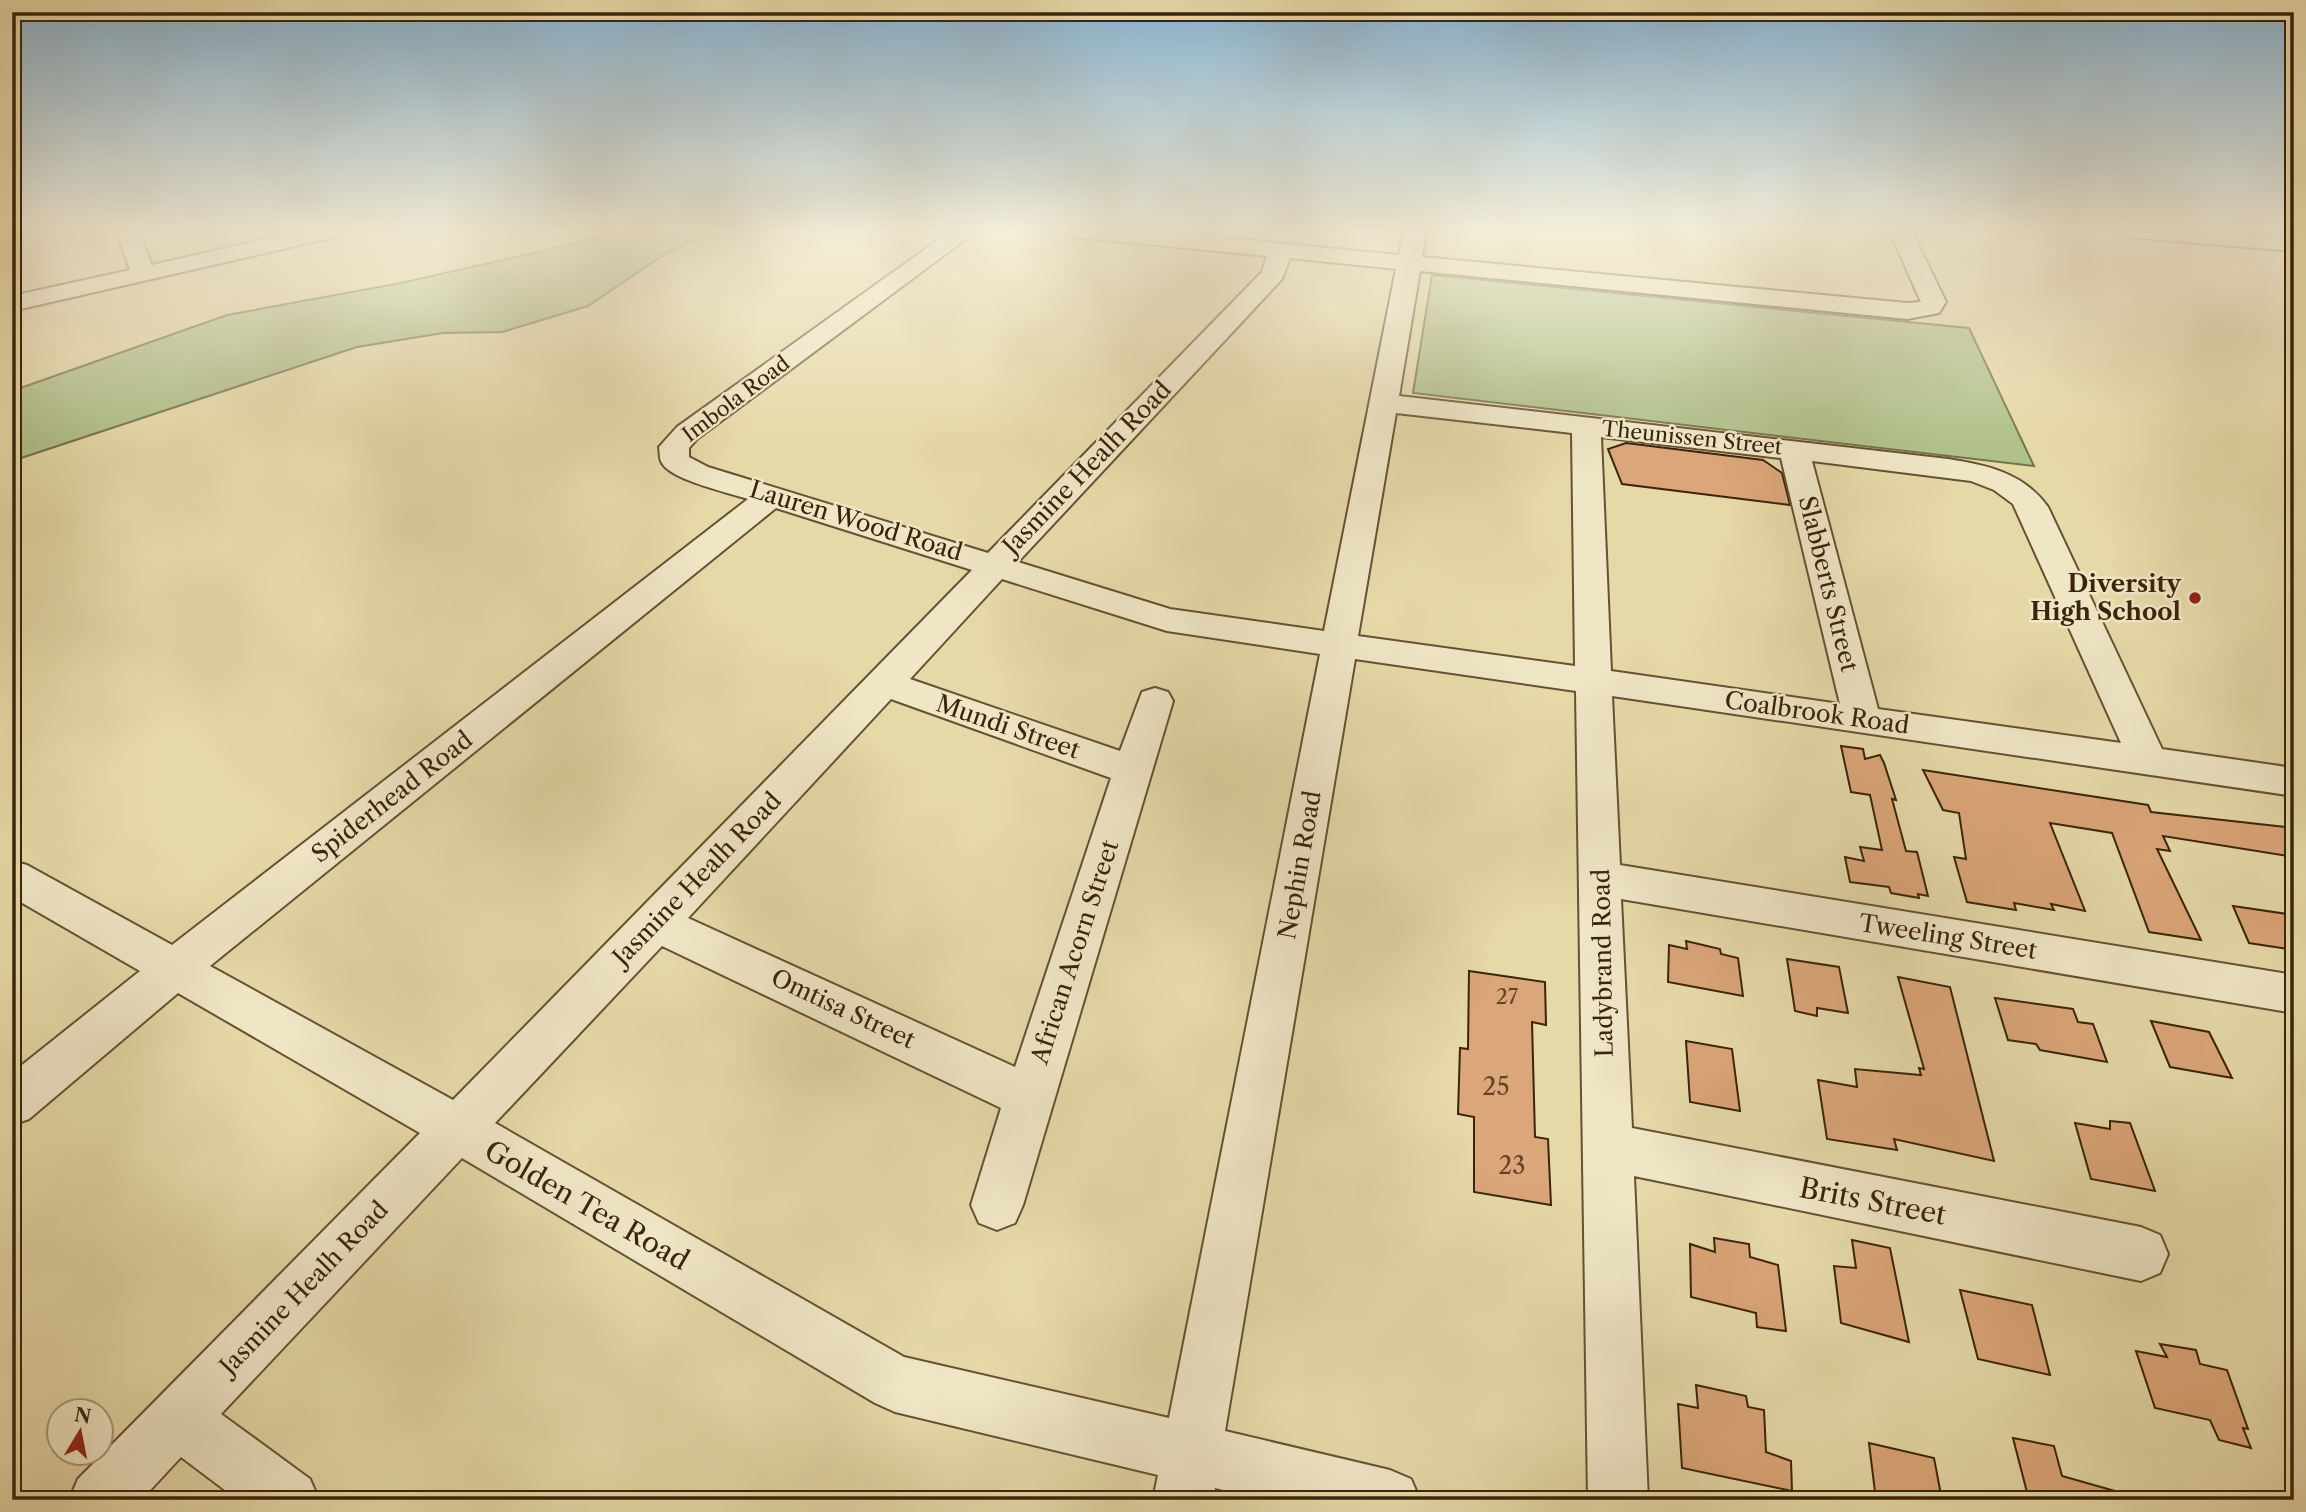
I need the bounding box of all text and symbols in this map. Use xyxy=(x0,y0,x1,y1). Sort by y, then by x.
street label: Imbola Road xyxy=(677,350,794,447)
street label: Jasmine Healh Road xyxy=(994,375,1177,563)
street label: Theunissen Street xyxy=(1601,416,1784,459)
street label: Lauren Wood Road xyxy=(746,474,966,567)
street label: Slabberts Street xyxy=(1793,493,1864,675)
place label: Diversity High School xyxy=(2030,569,2182,626)
marker: Diversity High School xyxy=(2187,590,2203,606)
street label: Coalbrook Road xyxy=(1723,685,1911,740)
street label: Mundi Street xyxy=(933,688,1084,765)
street label: Spiderhead Road xyxy=(306,725,478,868)
street label: Jasmine Healh Road xyxy=(604,786,787,974)
street label: Nephin Road xyxy=(1272,788,1327,942)
street label: African Acorn Street xyxy=(1024,836,1125,1068)
street label: Ladybrand Road xyxy=(1586,868,1619,1058)
street label: Tweeling Street xyxy=(1857,908,2040,965)
street label: Omtisa Street xyxy=(767,963,920,1055)
house number: 27 xyxy=(1496,984,1519,1009)
house number: 25 xyxy=(1483,1072,1509,1101)
street label: Golden Tea Road xyxy=(479,1133,695,1277)
house number: 23 xyxy=(1498,1151,1526,1180)
street label: Brits Street xyxy=(1797,1170,1949,1232)
street label: Jasmine Healh Road xyxy=(211,1195,394,1383)
north arrow xyxy=(46,1396,116,1466)
text: N xyxy=(73,1403,93,1429)

